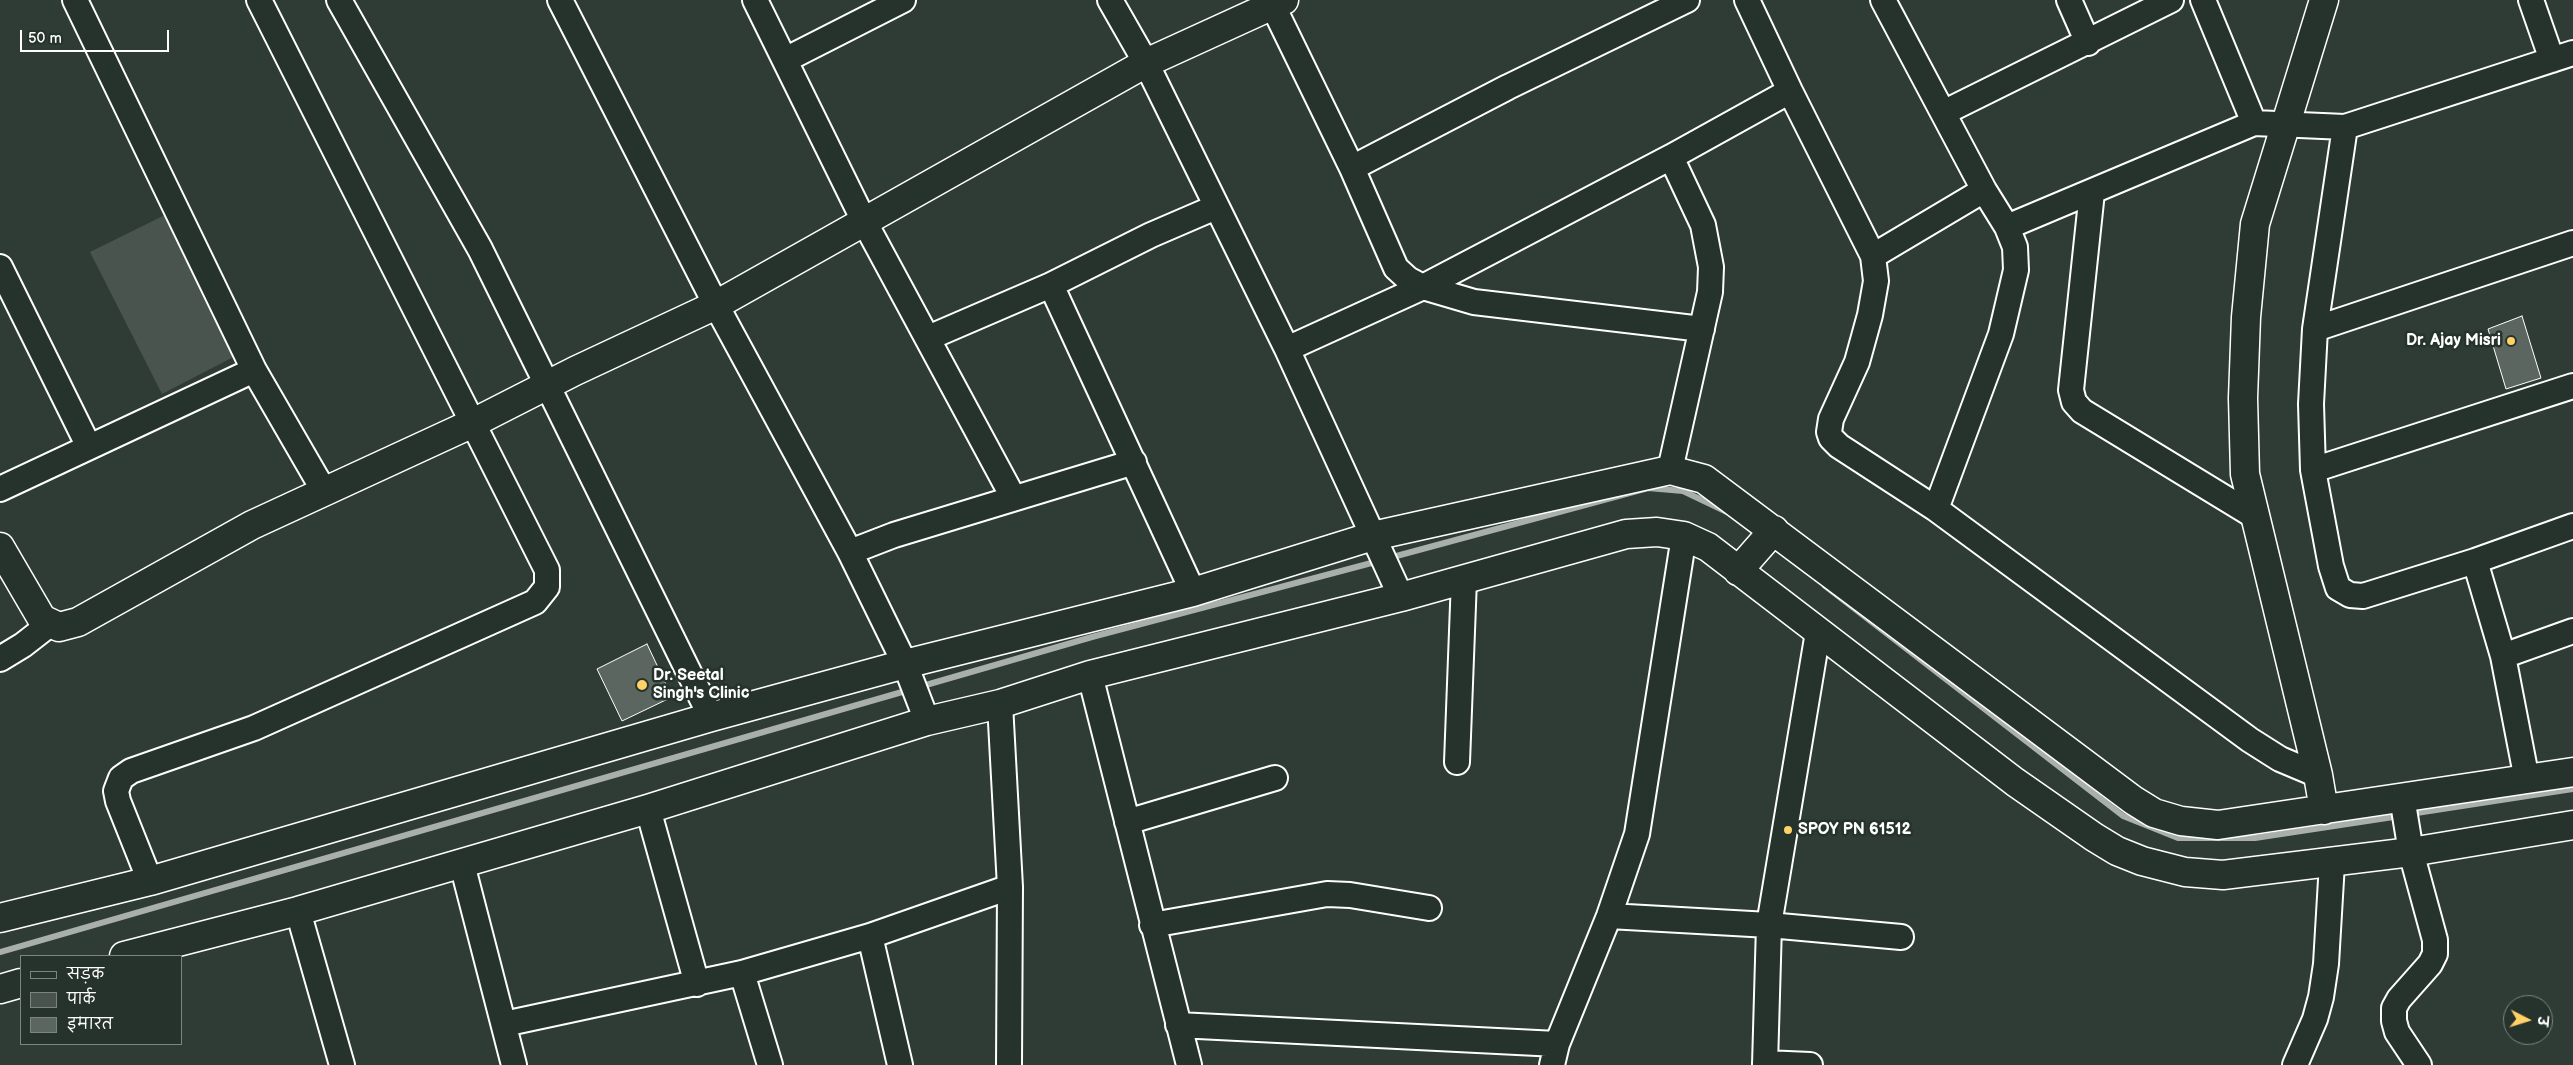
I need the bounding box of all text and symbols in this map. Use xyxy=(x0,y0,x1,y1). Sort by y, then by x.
scale bar xyxy=(22,20,171,52)
text: 50 m xyxy=(28,29,62,48)
place label: Dr. Ajay Misri xyxy=(2406,331,2501,351)
marker: Dr. Ajay Misri xyxy=(2505,335,2517,347)
place label: Dr. Seetal Singh's Clinic xyxy=(653,666,749,704)
marker: Dr. Seetal Singh's Clinic xyxy=(635,678,649,692)
place label: SPOY PN 61512 xyxy=(1798,820,1911,840)
marker: SPOY PN 61512 xyxy=(1782,824,1794,836)
legend xyxy=(20,955,182,1045)
text: सड़क xyxy=(67,965,104,984)
text: पार्क xyxy=(67,990,95,1009)
north arrow xyxy=(2503,995,2553,1045)
text: इमारत xyxy=(67,1015,113,1034)
text: उ xyxy=(2534,1016,2551,1027)

